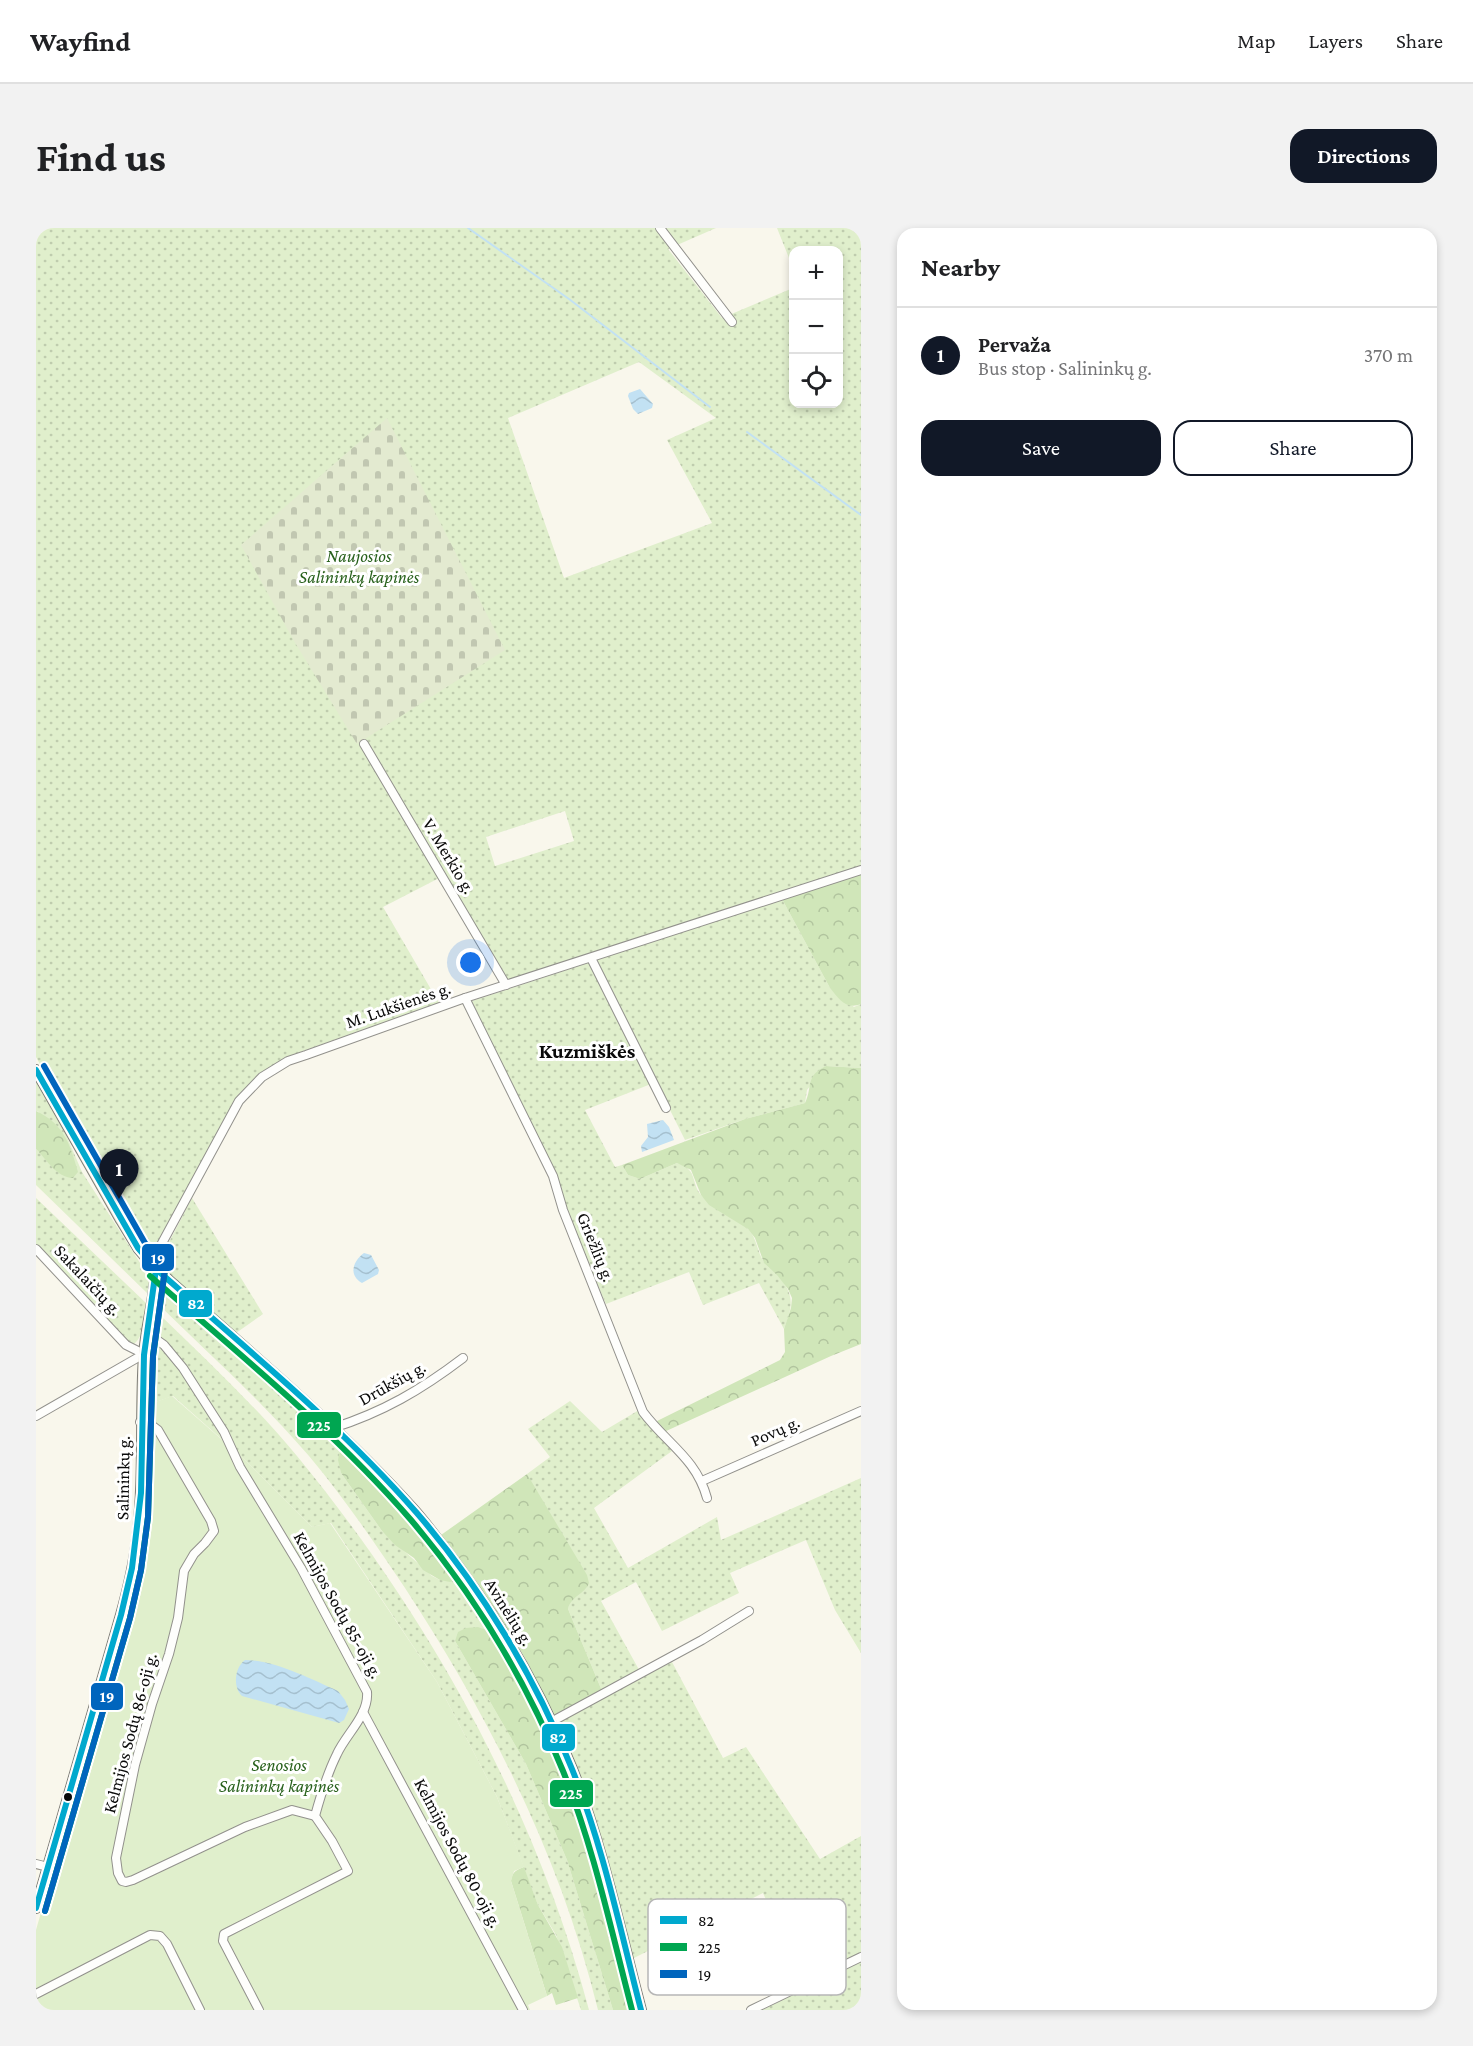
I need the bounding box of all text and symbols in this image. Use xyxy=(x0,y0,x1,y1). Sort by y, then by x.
text: Wayfind xyxy=(30,26,131,57)
text: Map xyxy=(1237,29,1276,53)
text: Layers xyxy=(1309,29,1363,53)
text: Share xyxy=(1396,29,1443,53)
button: Directions xyxy=(1290,129,1437,183)
text: Find us xyxy=(36,133,166,180)
map controls xyxy=(789,246,843,408)
button: + xyxy=(789,246,843,300)
text: Nearby xyxy=(921,253,1000,282)
button: − xyxy=(789,300,843,354)
text: Pervaža xyxy=(978,332,1051,357)
text: 1 xyxy=(937,344,944,366)
text: 370 m xyxy=(1364,344,1413,366)
button: locate xyxy=(789,354,843,408)
text: Bus stop · Salininkų g. xyxy=(978,357,1152,379)
button: Save xyxy=(921,420,1161,476)
button: Share xyxy=(1173,420,1413,476)
park label: Naujosios Salininkų kapinės xyxy=(299,546,420,587)
street label: V. Merkio g. xyxy=(419,815,479,897)
your location xyxy=(456,948,485,977)
street label: M. Lukšienės g. xyxy=(343,978,453,1032)
district label: Kuzmiškės xyxy=(539,1039,636,1063)
pin: 1 xyxy=(100,1150,139,1199)
street label: Griežlių g. xyxy=(573,1209,619,1285)
street label: Sakalaičių g. xyxy=(50,1241,126,1319)
line badge: 19 xyxy=(141,1243,175,1272)
text: 19 xyxy=(151,1250,165,1267)
line badge: 82 xyxy=(178,1289,213,1318)
text: 82 xyxy=(187,1295,205,1312)
street label: Drūkšių g. xyxy=(355,1356,429,1410)
line badge: 225 xyxy=(296,1411,342,1439)
street label: Povų g. xyxy=(747,1411,803,1451)
text: 225 xyxy=(307,1417,331,1434)
street label: Salininkų g. xyxy=(112,1436,134,1520)
street label: Kelmijos Sodų 85-oji g. xyxy=(289,1528,387,1682)
street label: Avinėlių g. xyxy=(481,1575,537,1649)
street label: Kelmijos Sodų 86-oji g. xyxy=(99,1651,162,1816)
line badge: 19 xyxy=(90,1682,124,1711)
text: 19 xyxy=(100,1688,114,1705)
line badge: 82 xyxy=(541,1723,576,1752)
text: 82 xyxy=(549,1729,567,1746)
park label: Senosios Salininkų kapinės xyxy=(219,1755,340,1796)
street label: Kelmijos Sodų 80-oji g. xyxy=(409,1775,506,1932)
line badge: 225 xyxy=(549,1779,594,1808)
text: 225 xyxy=(559,1785,583,1802)
unlabelled marker xyxy=(62,1791,74,1803)
legend xyxy=(648,1899,846,1995)
text: 82 xyxy=(698,1912,715,1929)
text: 225 xyxy=(698,1939,721,1956)
text: 19 xyxy=(698,1966,711,1983)

